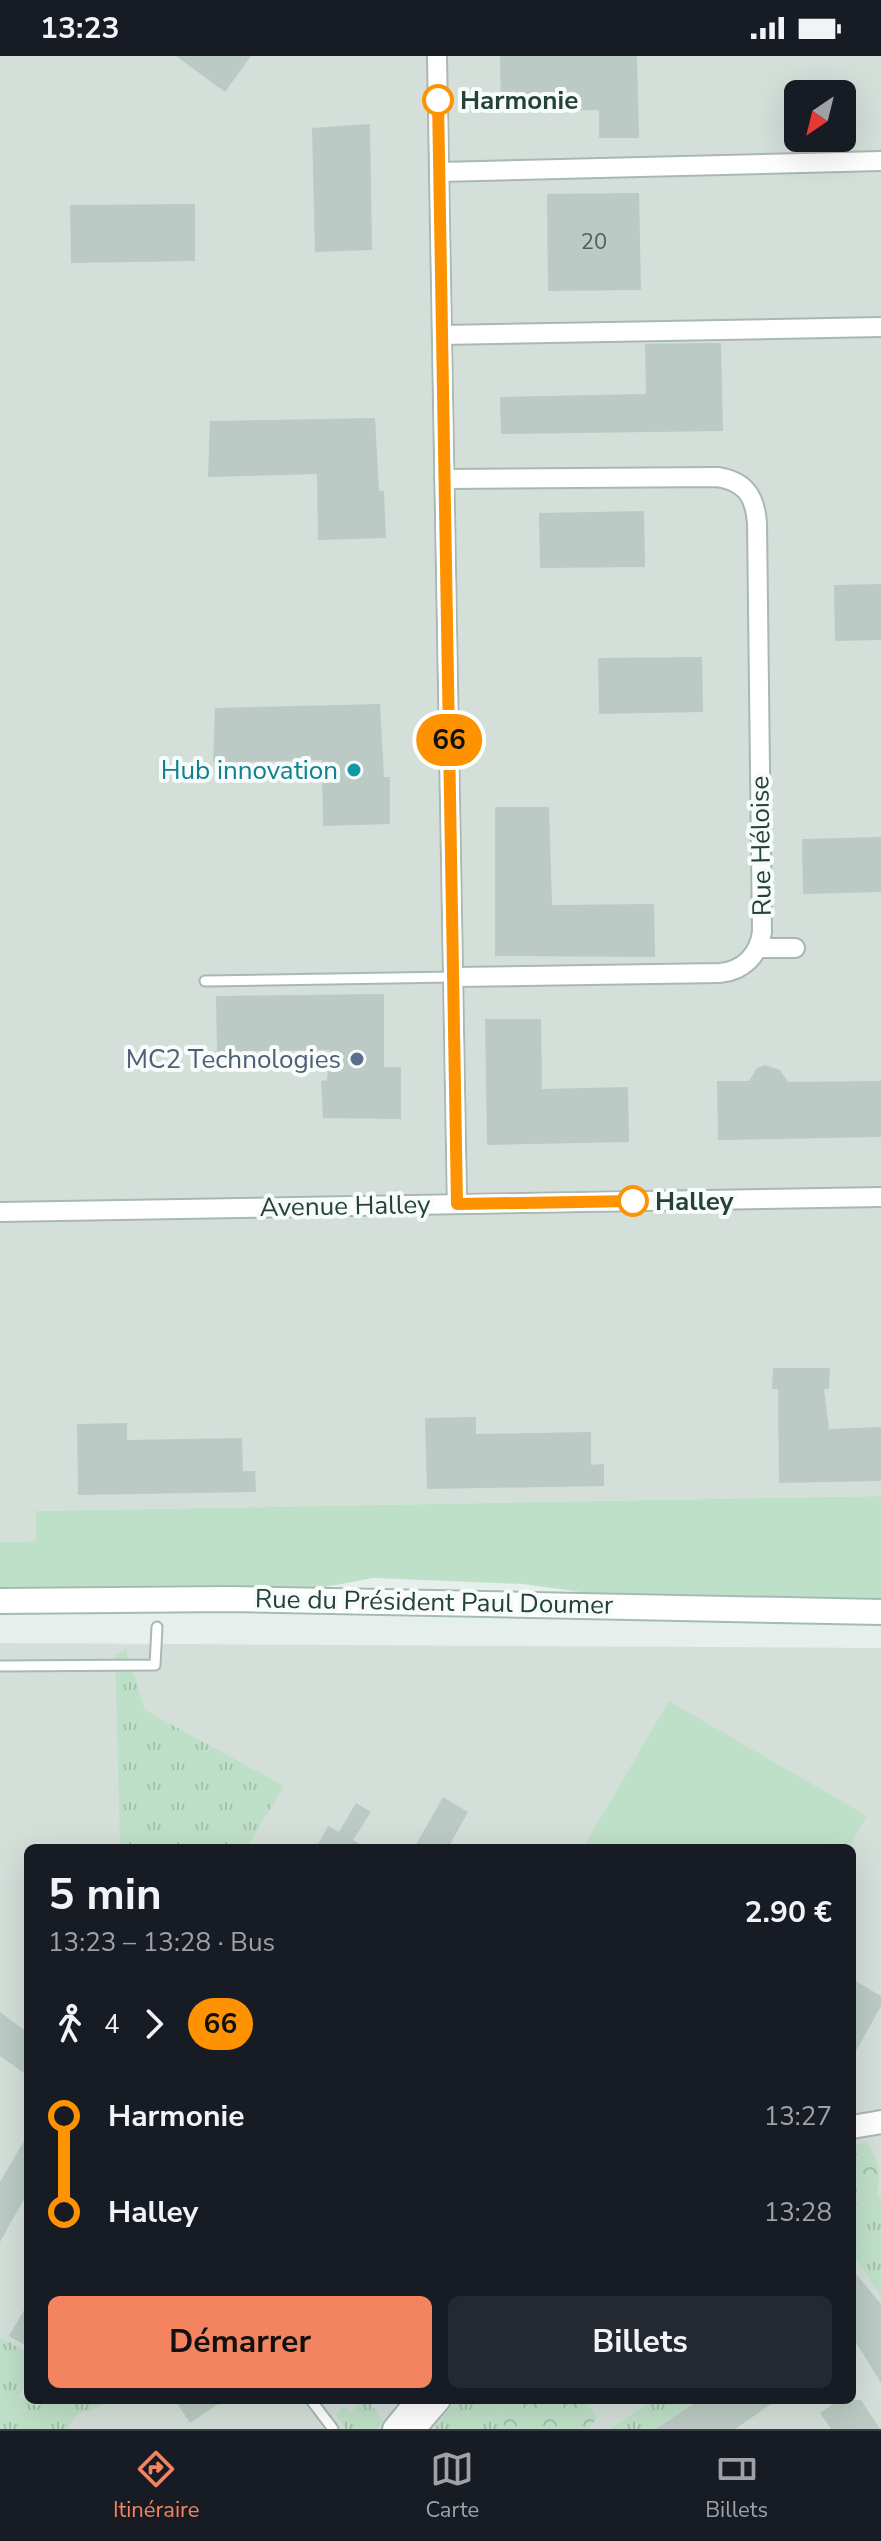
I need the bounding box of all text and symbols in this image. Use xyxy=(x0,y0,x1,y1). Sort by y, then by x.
text: 13:23 xyxy=(40,8,119,49)
north arrow xyxy=(784,80,856,152)
map controls xyxy=(784,80,856,152)
place label: Harmonie xyxy=(460,83,578,118)
marker: Harmonie xyxy=(423,85,453,115)
house number: 20 xyxy=(581,227,607,257)
line badge: 66 xyxy=(413,714,485,766)
text: 66 xyxy=(432,721,466,759)
place label: Hub innovation xyxy=(161,753,338,788)
marker: Hub innovation xyxy=(345,761,363,779)
street label: Rue Héloise xyxy=(742,775,780,917)
place label: MC2 Technologies xyxy=(126,1042,341,1077)
marker: MC2 Technologies xyxy=(348,1050,366,1068)
place label: Halley xyxy=(655,1184,734,1219)
marker: Halley xyxy=(618,1186,648,1216)
street label: Avenue Halley xyxy=(259,1187,431,1225)
street label: Rue du Président Paul Doumer xyxy=(254,1581,614,1623)
text: 5 min xyxy=(48,1865,162,1925)
text: 2.90 € xyxy=(744,1892,832,1933)
text: 13:23 – 13:28 · Bus xyxy=(48,1925,275,1960)
icon: walk xyxy=(48,2002,92,2046)
icon: forward xyxy=(132,2002,176,2046)
text: 66 xyxy=(204,2005,237,2043)
text: 4 xyxy=(104,2007,120,2042)
text: Harmonie xyxy=(108,2096,244,2137)
text: 13:27 xyxy=(764,2099,832,2134)
text: Halley xyxy=(108,2192,198,2233)
text: 13:28 xyxy=(764,2195,832,2230)
button: Démarrer xyxy=(48,2296,432,2388)
button: Billets xyxy=(448,2296,832,2388)
tab: Itinéraire xyxy=(113,2447,200,2525)
tab: Carte xyxy=(425,2447,479,2525)
tab: Billets xyxy=(705,2447,768,2525)

